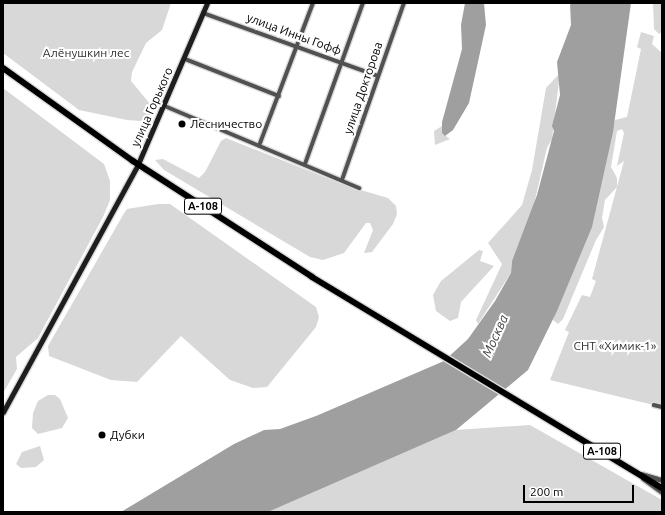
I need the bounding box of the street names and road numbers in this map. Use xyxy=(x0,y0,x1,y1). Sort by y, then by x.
street label: улица Инны Гофф xyxy=(245,10,343,58)
street label: улица Докторова xyxy=(341,40,385,136)
street label: улица Горького xyxy=(128,65,176,149)
road number: А-108 xyxy=(184,197,222,215)
road number: А-108 xyxy=(583,442,621,460)

